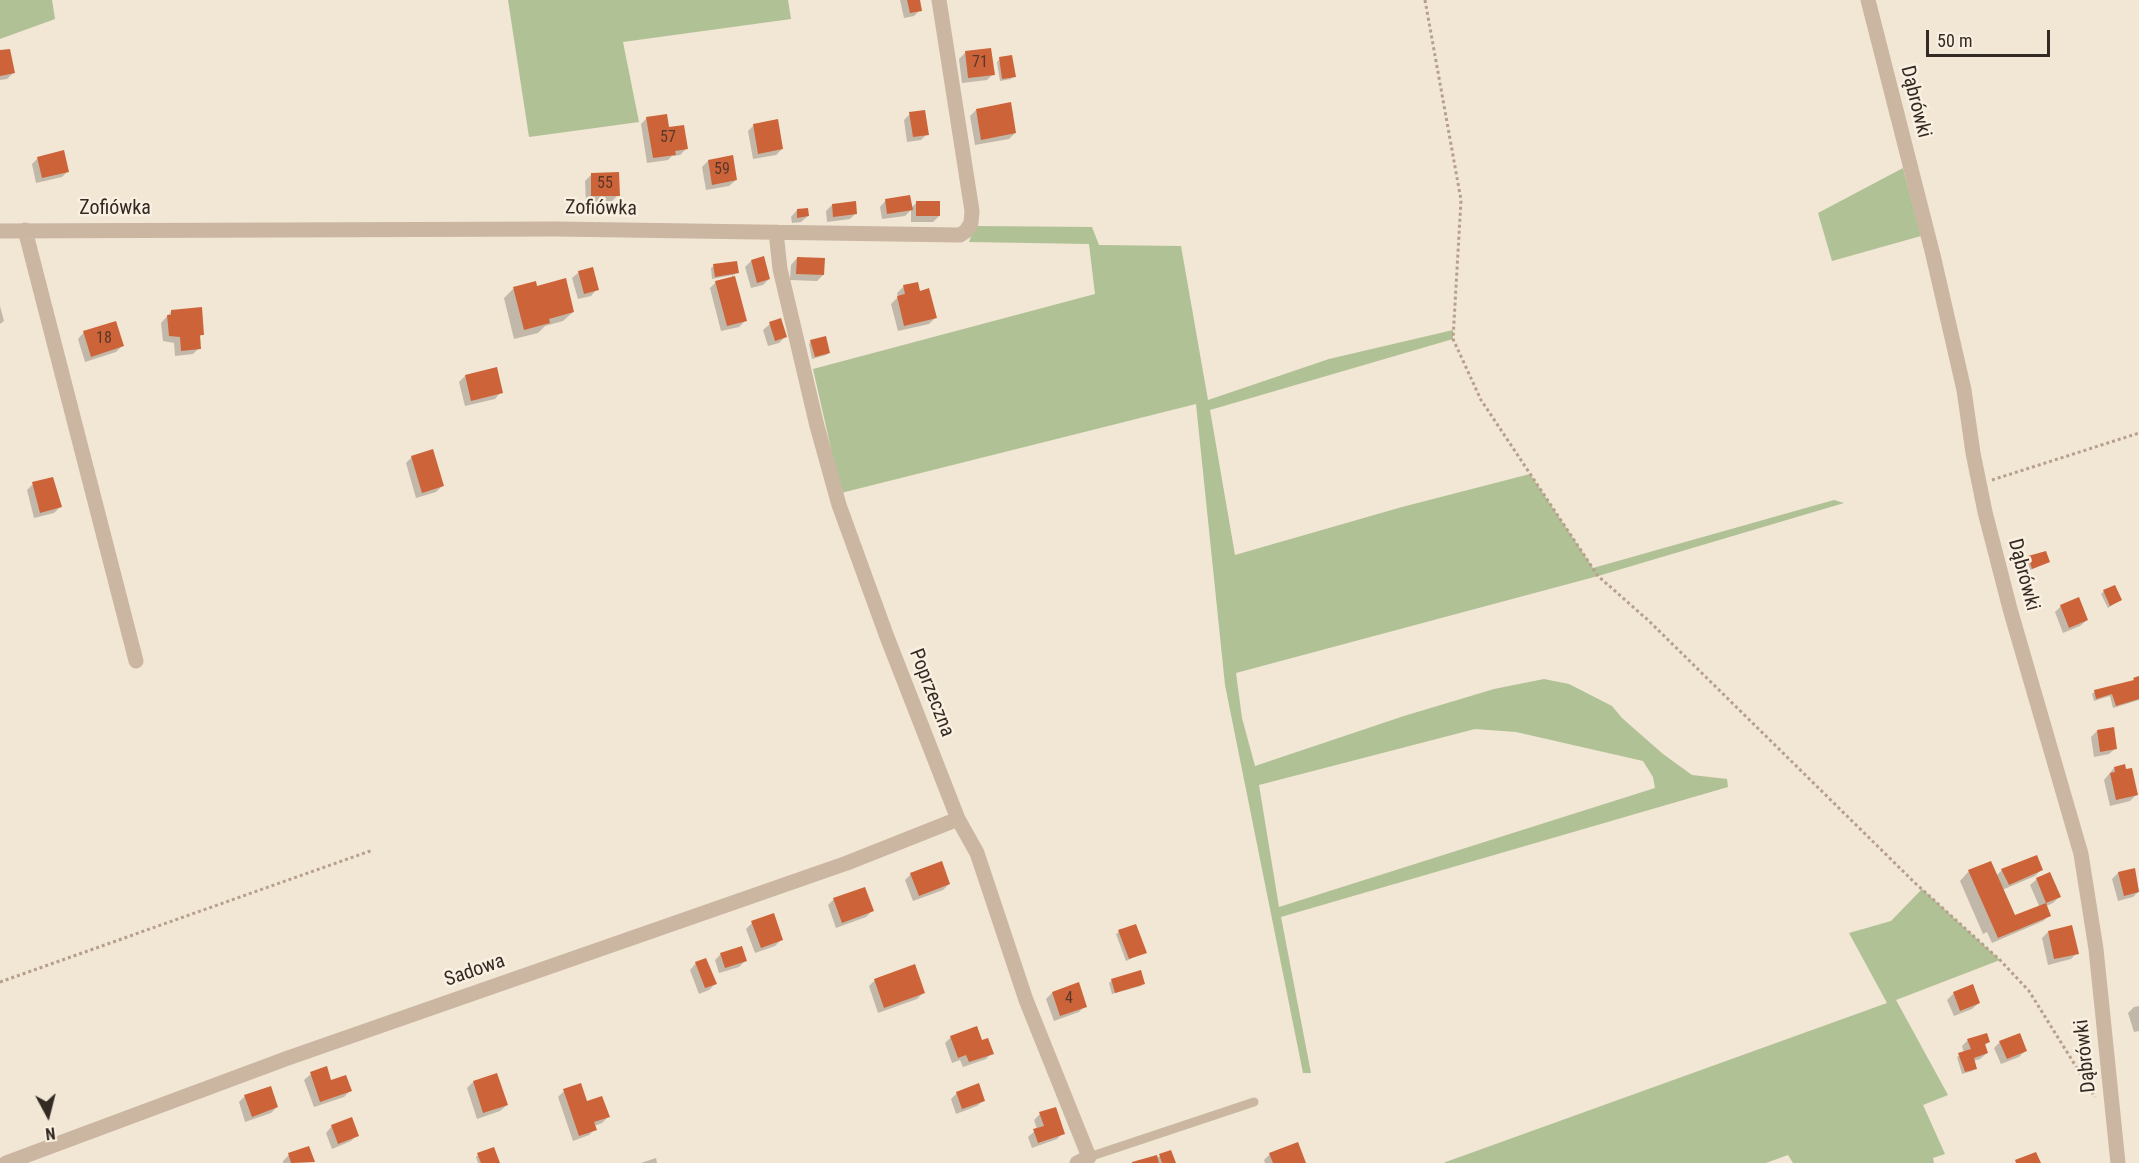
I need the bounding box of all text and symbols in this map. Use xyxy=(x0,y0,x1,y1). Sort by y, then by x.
scale bar xyxy=(1929,18,2054,56)
text: 50 m xyxy=(1937,30,1972,51)
house number: 71 xyxy=(972,53,988,73)
street label: Dąbrówki xyxy=(1894,63,1936,141)
house number: 57 xyxy=(660,128,676,148)
house number: 59 xyxy=(714,160,730,180)
house number: 55 xyxy=(597,174,613,194)
street label: Zofiówka xyxy=(565,196,637,222)
street label: Zofiówka xyxy=(79,197,151,221)
house number: 18 xyxy=(96,329,112,349)
street label: Dąbrówki xyxy=(2002,536,2044,614)
street label: Poprzeczna xyxy=(903,646,959,740)
street label: Sadowa xyxy=(442,949,508,993)
house number: 4 xyxy=(1065,989,1073,1009)
street label: Dąbrówki xyxy=(2070,1018,2102,1094)
north arrow xyxy=(18,1085,78,1145)
text: N xyxy=(44,1123,56,1143)

